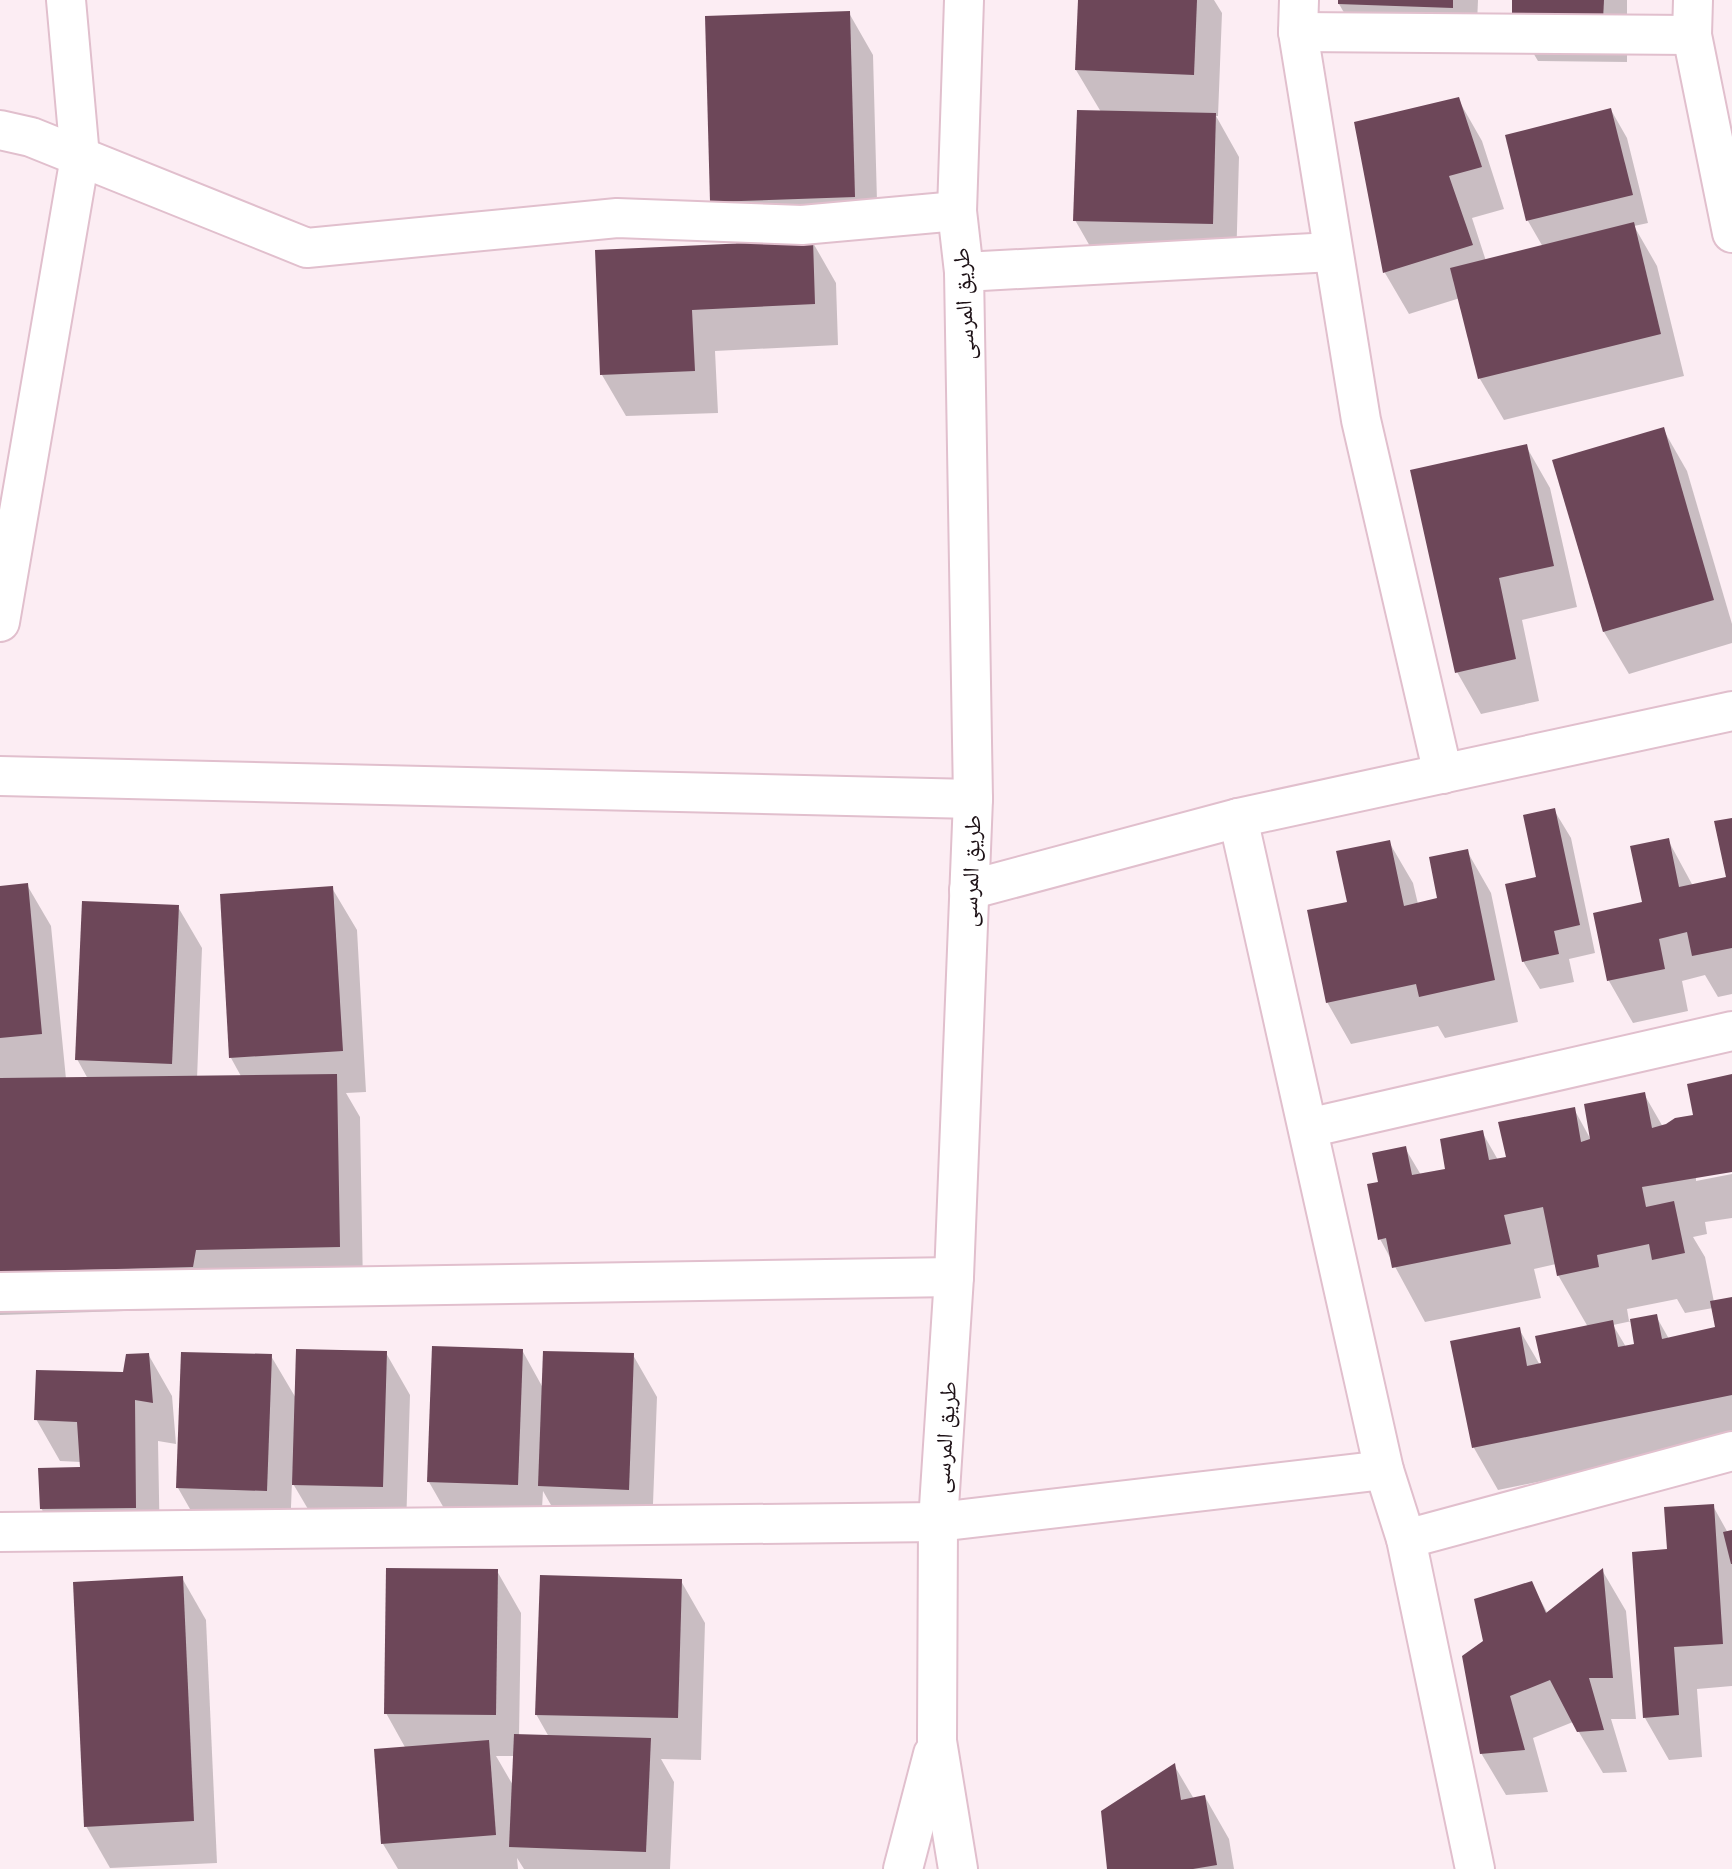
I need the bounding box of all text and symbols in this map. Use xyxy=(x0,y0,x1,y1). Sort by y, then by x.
street label: طريق المرسى xyxy=(948,247,980,361)
street label: طريق المرسى xyxy=(956,814,986,928)
street label: طريق المرسى xyxy=(928,1380,962,1494)

